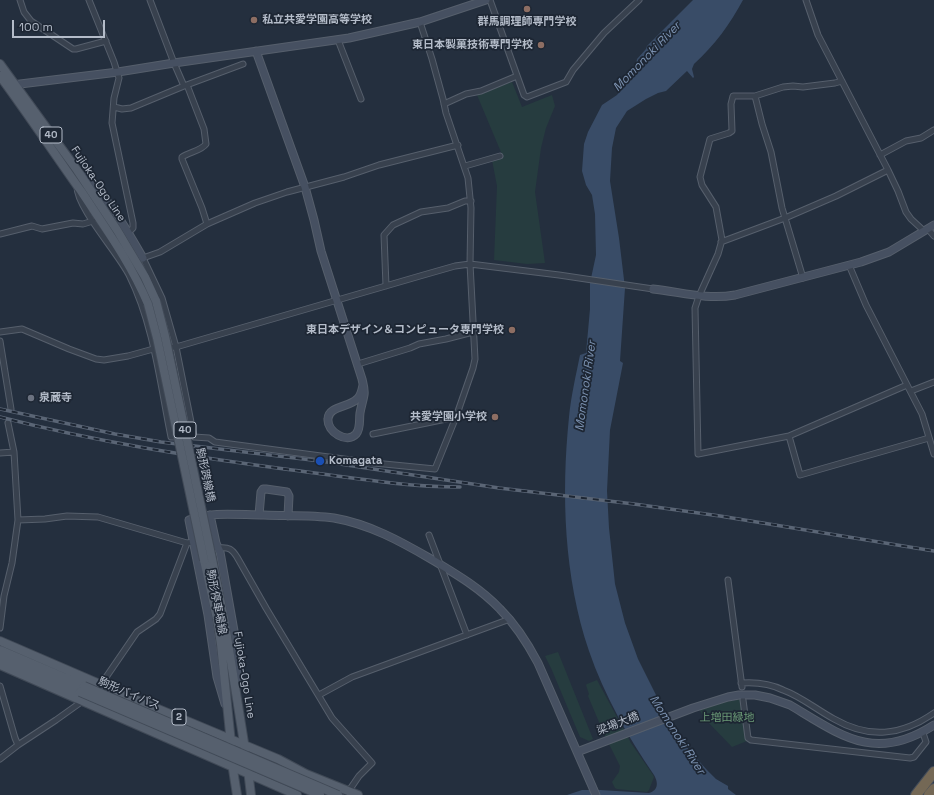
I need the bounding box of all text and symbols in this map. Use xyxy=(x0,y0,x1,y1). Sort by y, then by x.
marker: 群馬調理師専門学校 xyxy=(522,4,532,14)
scale bar xyxy=(14,12,107,38)
place label: 私立共愛学園高等学校 xyxy=(262,13,372,27)
marker: 私立共愛学園高等学校 xyxy=(249,15,259,25)
place label: 群馬調理師専門学校 xyxy=(478,15,576,29)
text: 100 m xyxy=(19,19,53,35)
water label: Momonoki River xyxy=(610,19,684,95)
place label: 東日本製菓技術専門学校 xyxy=(412,38,533,52)
marker: 東日本製菓技術専門学校 xyxy=(536,40,546,50)
road number: 40 xyxy=(40,127,62,143)
street label: Fujioka-Ogo Line xyxy=(68,144,128,224)
place label: 東日本デザイン＆コンピュータ専門学校 xyxy=(306,323,504,337)
marker: 東日本デザイン＆コンピュータ専門学校 xyxy=(507,325,517,335)
water label: Momonoki River xyxy=(573,340,599,432)
place label: 泉蔵寺 xyxy=(39,391,72,405)
marker: 泉蔵寺 xyxy=(26,393,36,403)
place label: 共愛学園小学校 xyxy=(410,410,487,424)
marker: 共愛学園小学校 xyxy=(490,412,500,422)
road number: 40 xyxy=(174,422,196,438)
street label: 駒形跨線橋 xyxy=(193,447,217,503)
place label: Komagata xyxy=(329,454,382,468)
marker: Komagata xyxy=(314,455,326,467)
street label: 駒形停車場線 xyxy=(203,568,229,636)
street label: Fujioka-Ogo Line xyxy=(231,631,257,719)
street label: 駒形バイパス xyxy=(96,675,162,713)
water label: Momonoki River xyxy=(646,693,708,777)
road number: 2 xyxy=(172,709,186,725)
street label: 梁場大橋 xyxy=(595,710,641,738)
park label: 上増田緑地 xyxy=(700,711,754,725)

